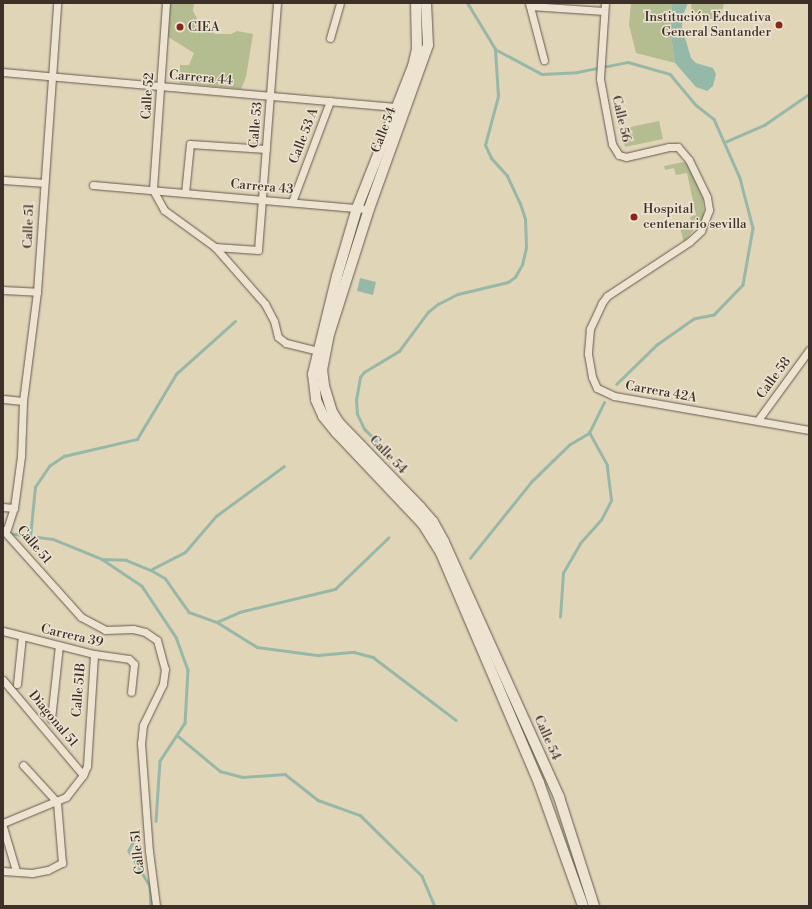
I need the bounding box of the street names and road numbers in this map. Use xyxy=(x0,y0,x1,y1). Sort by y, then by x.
street label: Carrera 44 xyxy=(168,67,234,89)
street label: Calle 52 xyxy=(139,72,157,120)
street label: Calle 56 xyxy=(608,94,634,144)
street label: Calle 53 xyxy=(246,101,266,149)
street label: Calle 54 xyxy=(368,105,400,155)
street label: Calle 53 A xyxy=(286,106,322,166)
street label: Carrera 43 xyxy=(230,176,294,198)
street label: Calle 51 xyxy=(20,203,38,249)
street label: Calle 58 xyxy=(754,354,794,402)
street label: Carrera 42A xyxy=(624,378,698,406)
street label: Calle 54 xyxy=(366,432,410,478)
street label: Calle 51 xyxy=(13,523,55,567)
street label: Carrera 39 xyxy=(39,621,105,651)
street label: Calle 51B xyxy=(69,662,89,718)
street label: Diagonal 51 xyxy=(25,688,81,750)
street label: Calle 54 xyxy=(530,713,564,763)
street label: Calle 51 xyxy=(128,829,148,875)

